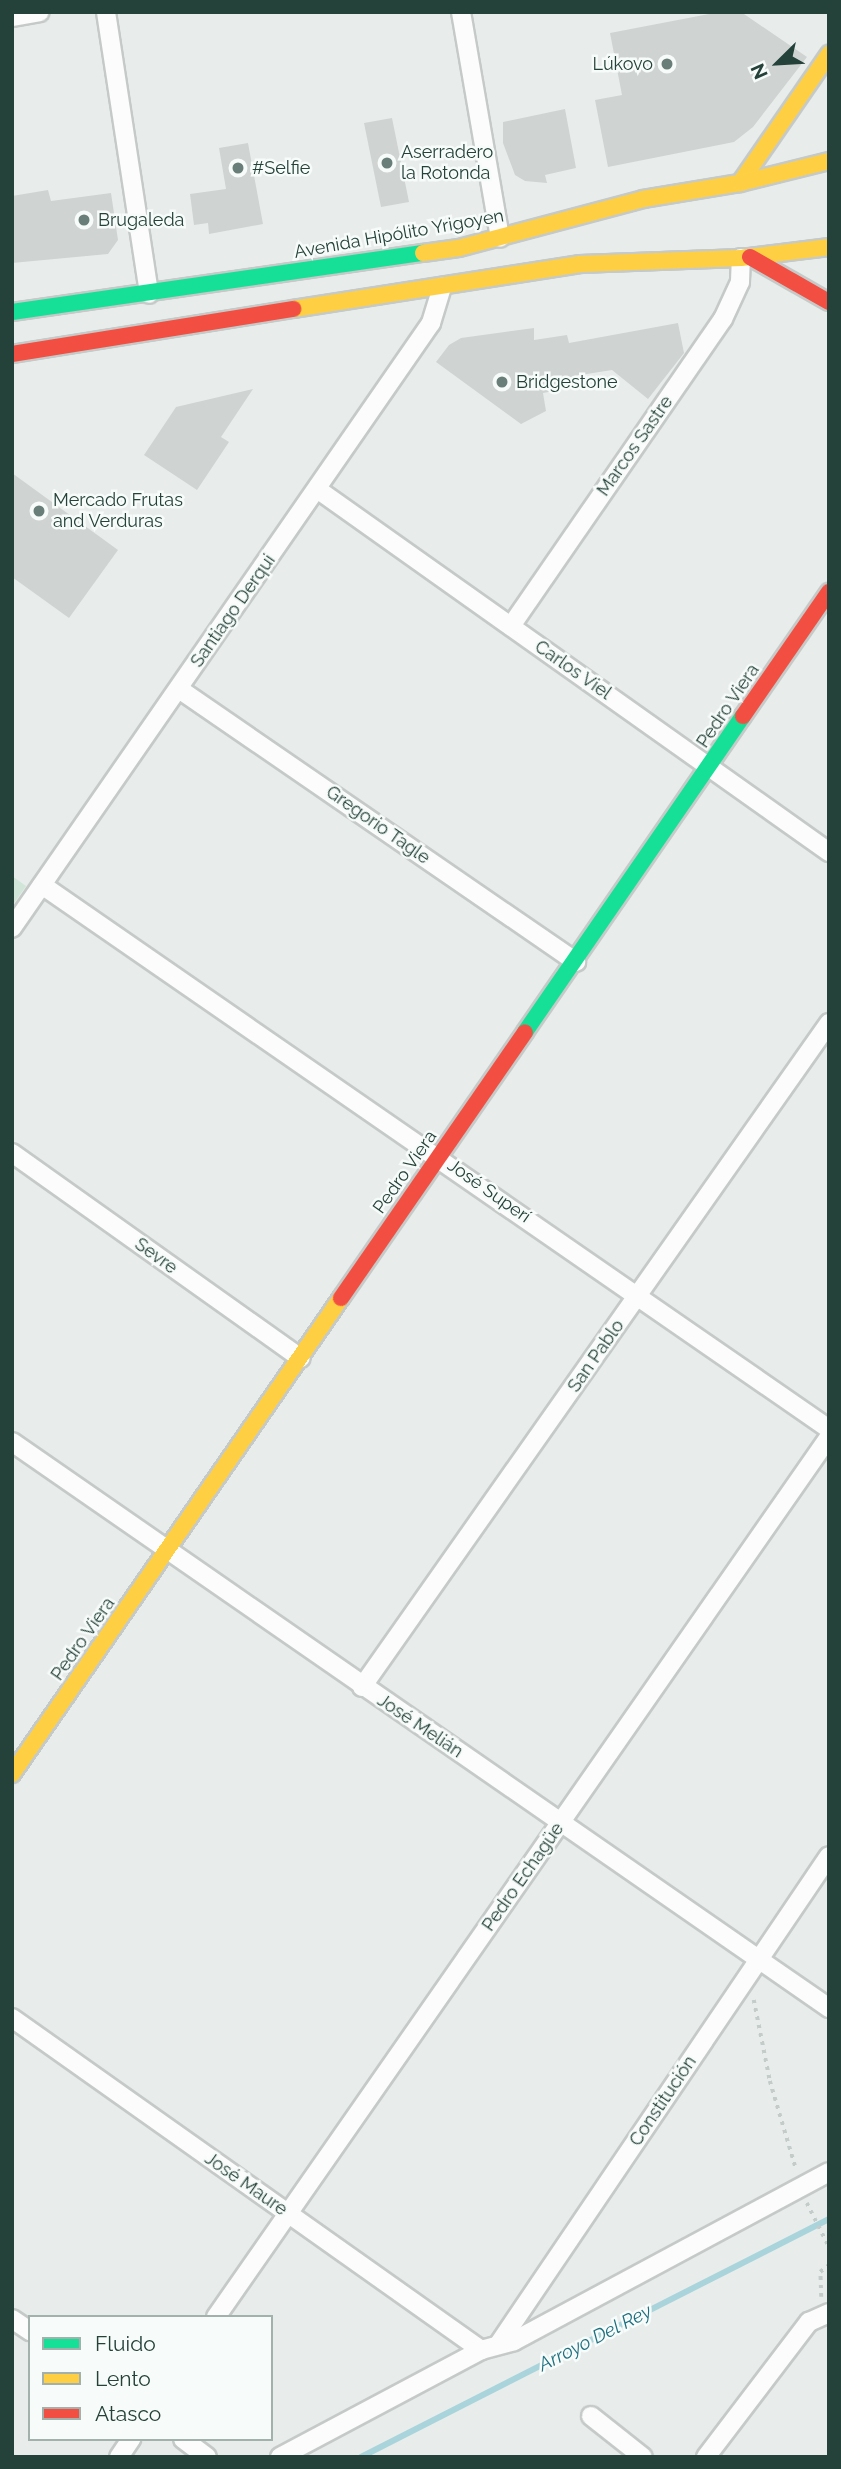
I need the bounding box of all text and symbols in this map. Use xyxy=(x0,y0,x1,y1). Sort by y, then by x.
north arrow xyxy=(743,28,813,98)
place label: Lúkovo xyxy=(592,53,653,75)
marker: Lúkovo xyxy=(659,56,675,72)
text: N xyxy=(746,60,772,83)
place label: Aserradero la Rotonda xyxy=(401,142,493,184)
marker: Aserradero la Rotonda xyxy=(379,155,395,171)
place label: #Selfie xyxy=(252,157,310,179)
marker: #Selfie xyxy=(230,160,246,176)
street label: Avenida Hipólito Yrigoyen xyxy=(292,205,506,263)
place label: Brugaleda xyxy=(98,209,184,231)
marker: Brugaleda xyxy=(76,212,92,228)
place label: Bridgestone xyxy=(516,371,617,393)
marker: Bridgestone xyxy=(494,374,510,390)
street label: Marcos Sastre xyxy=(592,392,678,500)
place label: Mercado Frutas and Verduras xyxy=(53,490,183,532)
marker: Mercado Frutas and Verduras xyxy=(31,503,47,519)
street label: Santiago Derqui xyxy=(186,551,280,671)
street label: Carlos Viel xyxy=(530,636,616,704)
street label: Pedro Viera xyxy=(692,660,764,752)
street label: Gregorio Tagle xyxy=(322,781,434,869)
street label: Pedro Viera xyxy=(368,1126,442,1218)
street label: José Superí xyxy=(443,1154,535,1228)
street label: Sevre xyxy=(130,1233,182,1279)
street label: San Pablo xyxy=(563,1316,629,1396)
street label: Pedro Viera xyxy=(46,1593,120,1685)
street label: José Melián xyxy=(373,1690,467,1762)
street label: Pedro Echagüe xyxy=(478,1819,568,1935)
street label: Constitución xyxy=(625,2052,701,2150)
street label: José Maure xyxy=(201,2148,291,2220)
water label: Arroyo Del Rey xyxy=(534,2300,656,2376)
legend xyxy=(28,2315,273,2441)
text: Fluido xyxy=(95,2331,156,2356)
text: Lento xyxy=(95,2366,151,2391)
text: Atasco xyxy=(95,2401,161,2426)

